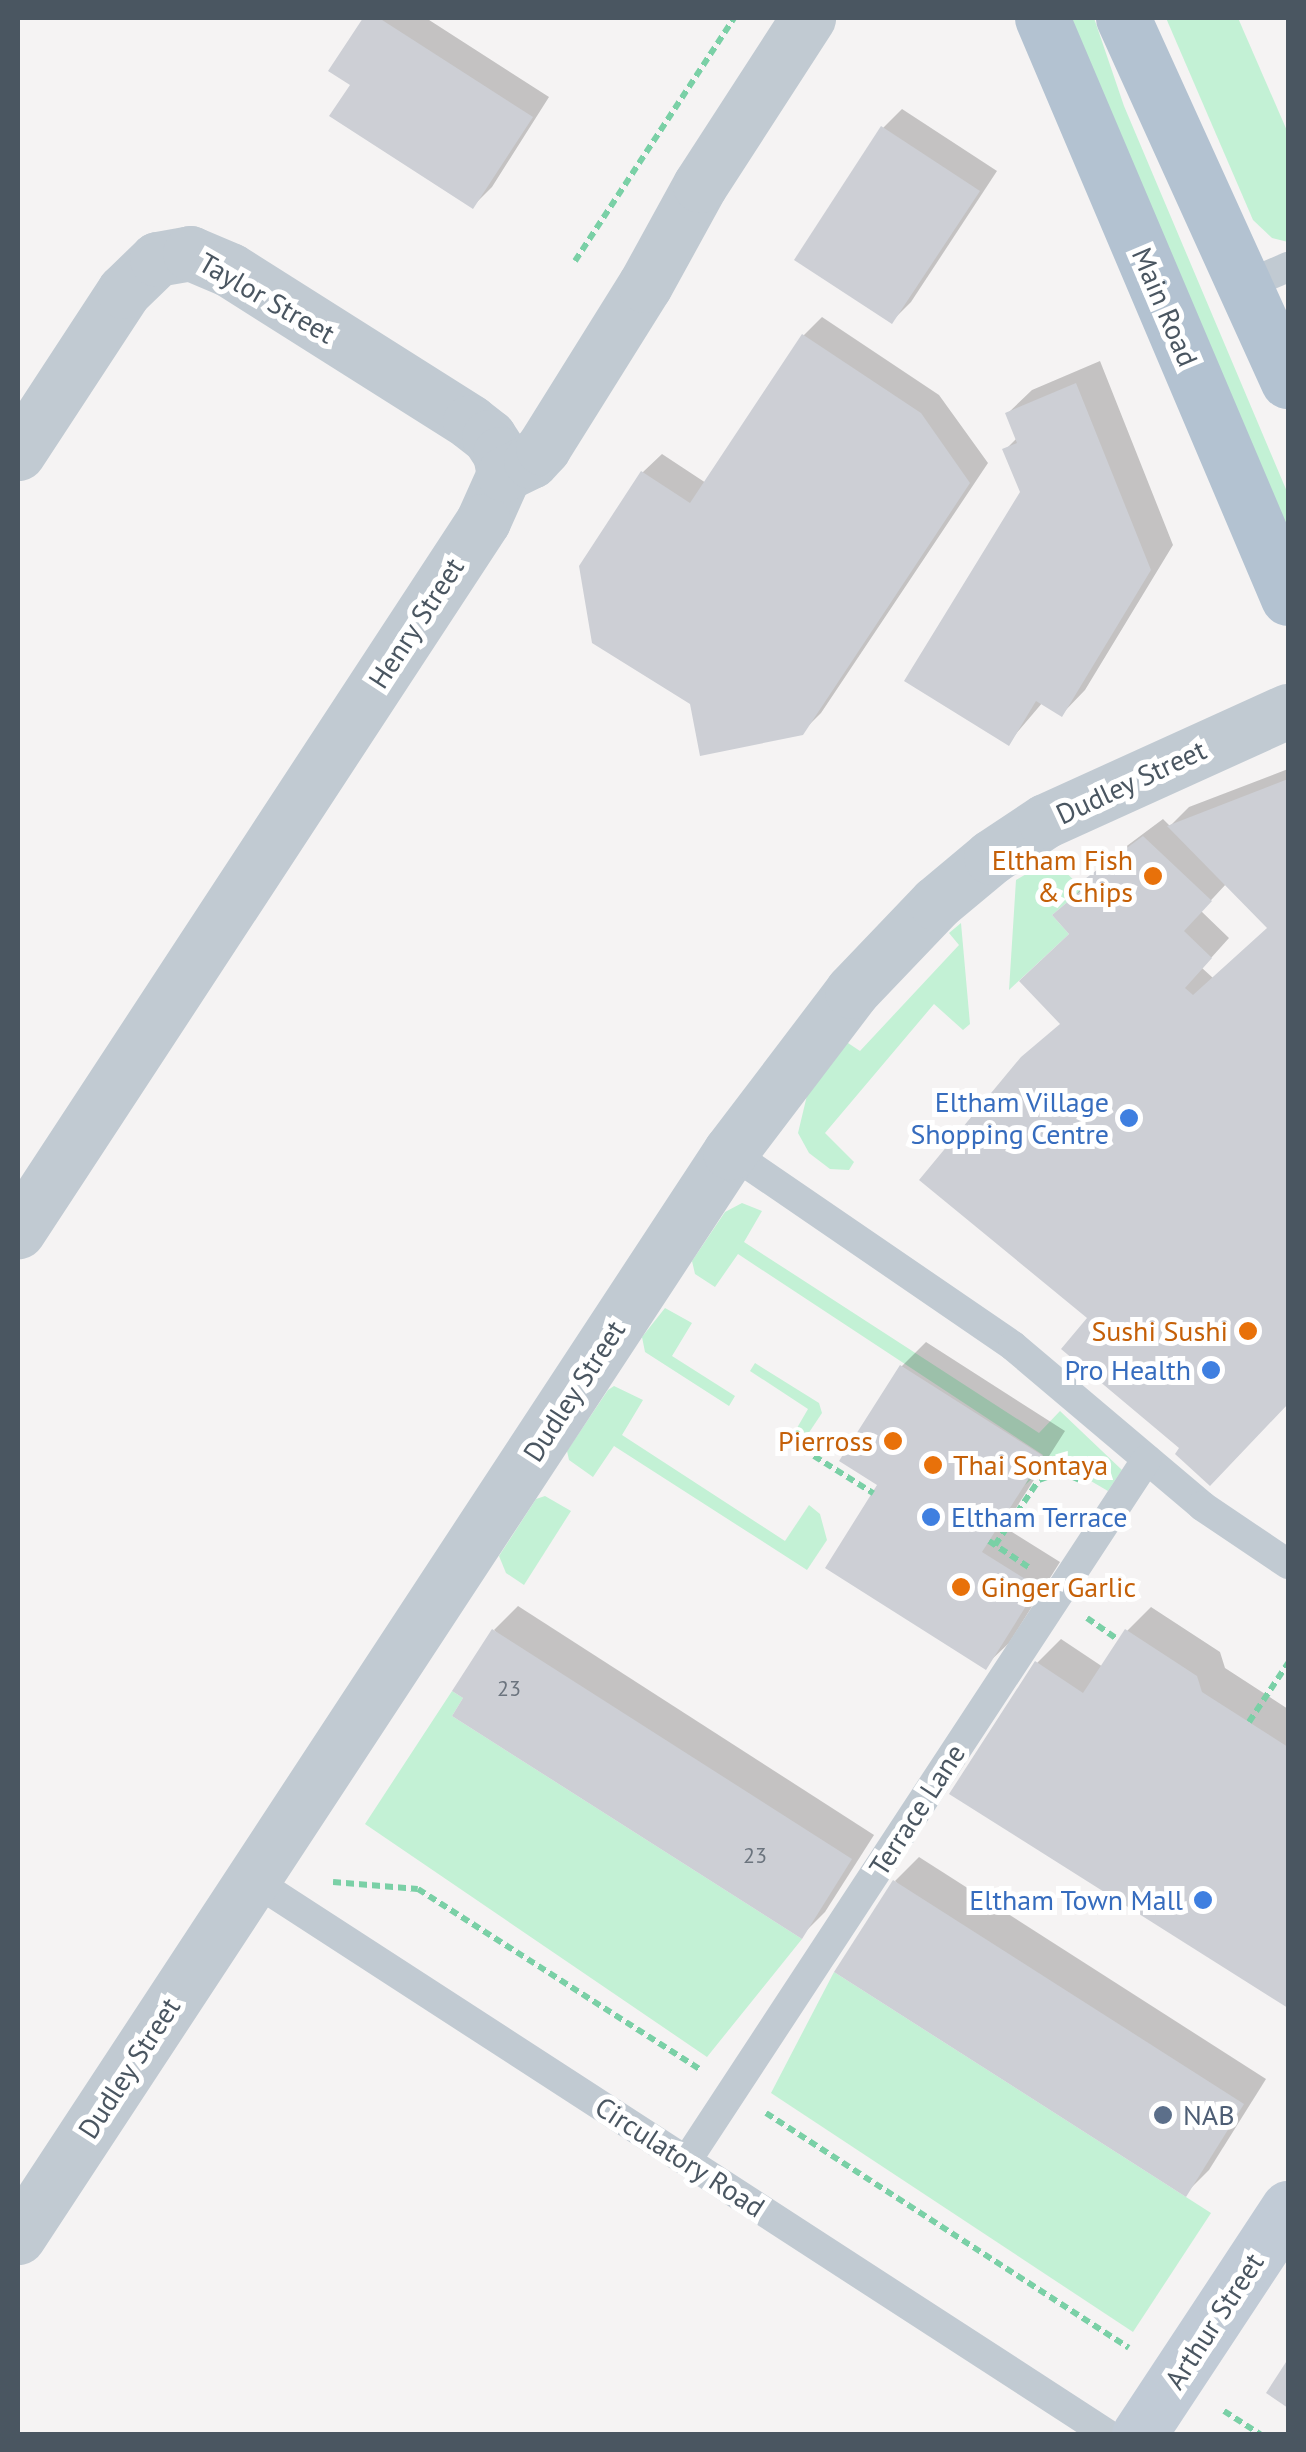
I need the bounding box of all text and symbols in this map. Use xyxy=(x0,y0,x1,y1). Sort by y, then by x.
street label: Main Road xyxy=(1125,243,1205,371)
street label: Taylor Street xyxy=(193,246,341,350)
street label: Henry Street xyxy=(361,551,471,695)
street label: Dudley Street xyxy=(1050,732,1212,832)
place label: Eltham Fish & Chips xyxy=(992,843,1133,909)
marker: Eltham Fish & Chips xyxy=(1142,865,1164,887)
place label: Eltham Village Shopping Centre xyxy=(910,1085,1109,1151)
marker: Eltham Village Shopping Centre xyxy=(1118,1107,1140,1129)
street label: Dudley Street xyxy=(516,1314,632,1468)
place label: Sushi Sushi xyxy=(1091,1314,1228,1348)
marker: Sushi Sushi xyxy=(1237,1320,1259,1342)
place label: Pro Health xyxy=(1064,1353,1191,1387)
marker: Pro Health xyxy=(1200,1359,1222,1381)
place label: Pierross xyxy=(778,1424,873,1458)
marker: Pierross xyxy=(882,1430,904,1452)
place label: Thai Sontaya xyxy=(953,1448,1108,1482)
marker: Thai Sontaya xyxy=(922,1454,944,1476)
place label: Eltham Terrace xyxy=(951,1500,1128,1534)
marker: Eltham Terrace xyxy=(920,1506,942,1528)
place label: Ginger Garlic xyxy=(981,1570,1136,1604)
marker: Ginger Garlic xyxy=(950,1576,972,1598)
house number: 23 xyxy=(497,1676,521,1702)
street label: Terrace Lane xyxy=(862,1738,972,1882)
house number: 23 xyxy=(743,1843,767,1869)
place label: Eltham Town Mall xyxy=(968,1883,1183,1917)
marker: Eltham Town Mall xyxy=(1192,1889,1214,1911)
street label: Dudley Street xyxy=(71,1991,187,2145)
street label: Circulatory Road xyxy=(589,2089,771,2225)
place label: NAB xyxy=(1183,2098,1235,2132)
marker: NAB xyxy=(1152,2104,1174,2126)
street label: Arthur Street xyxy=(1158,2247,1270,2395)

